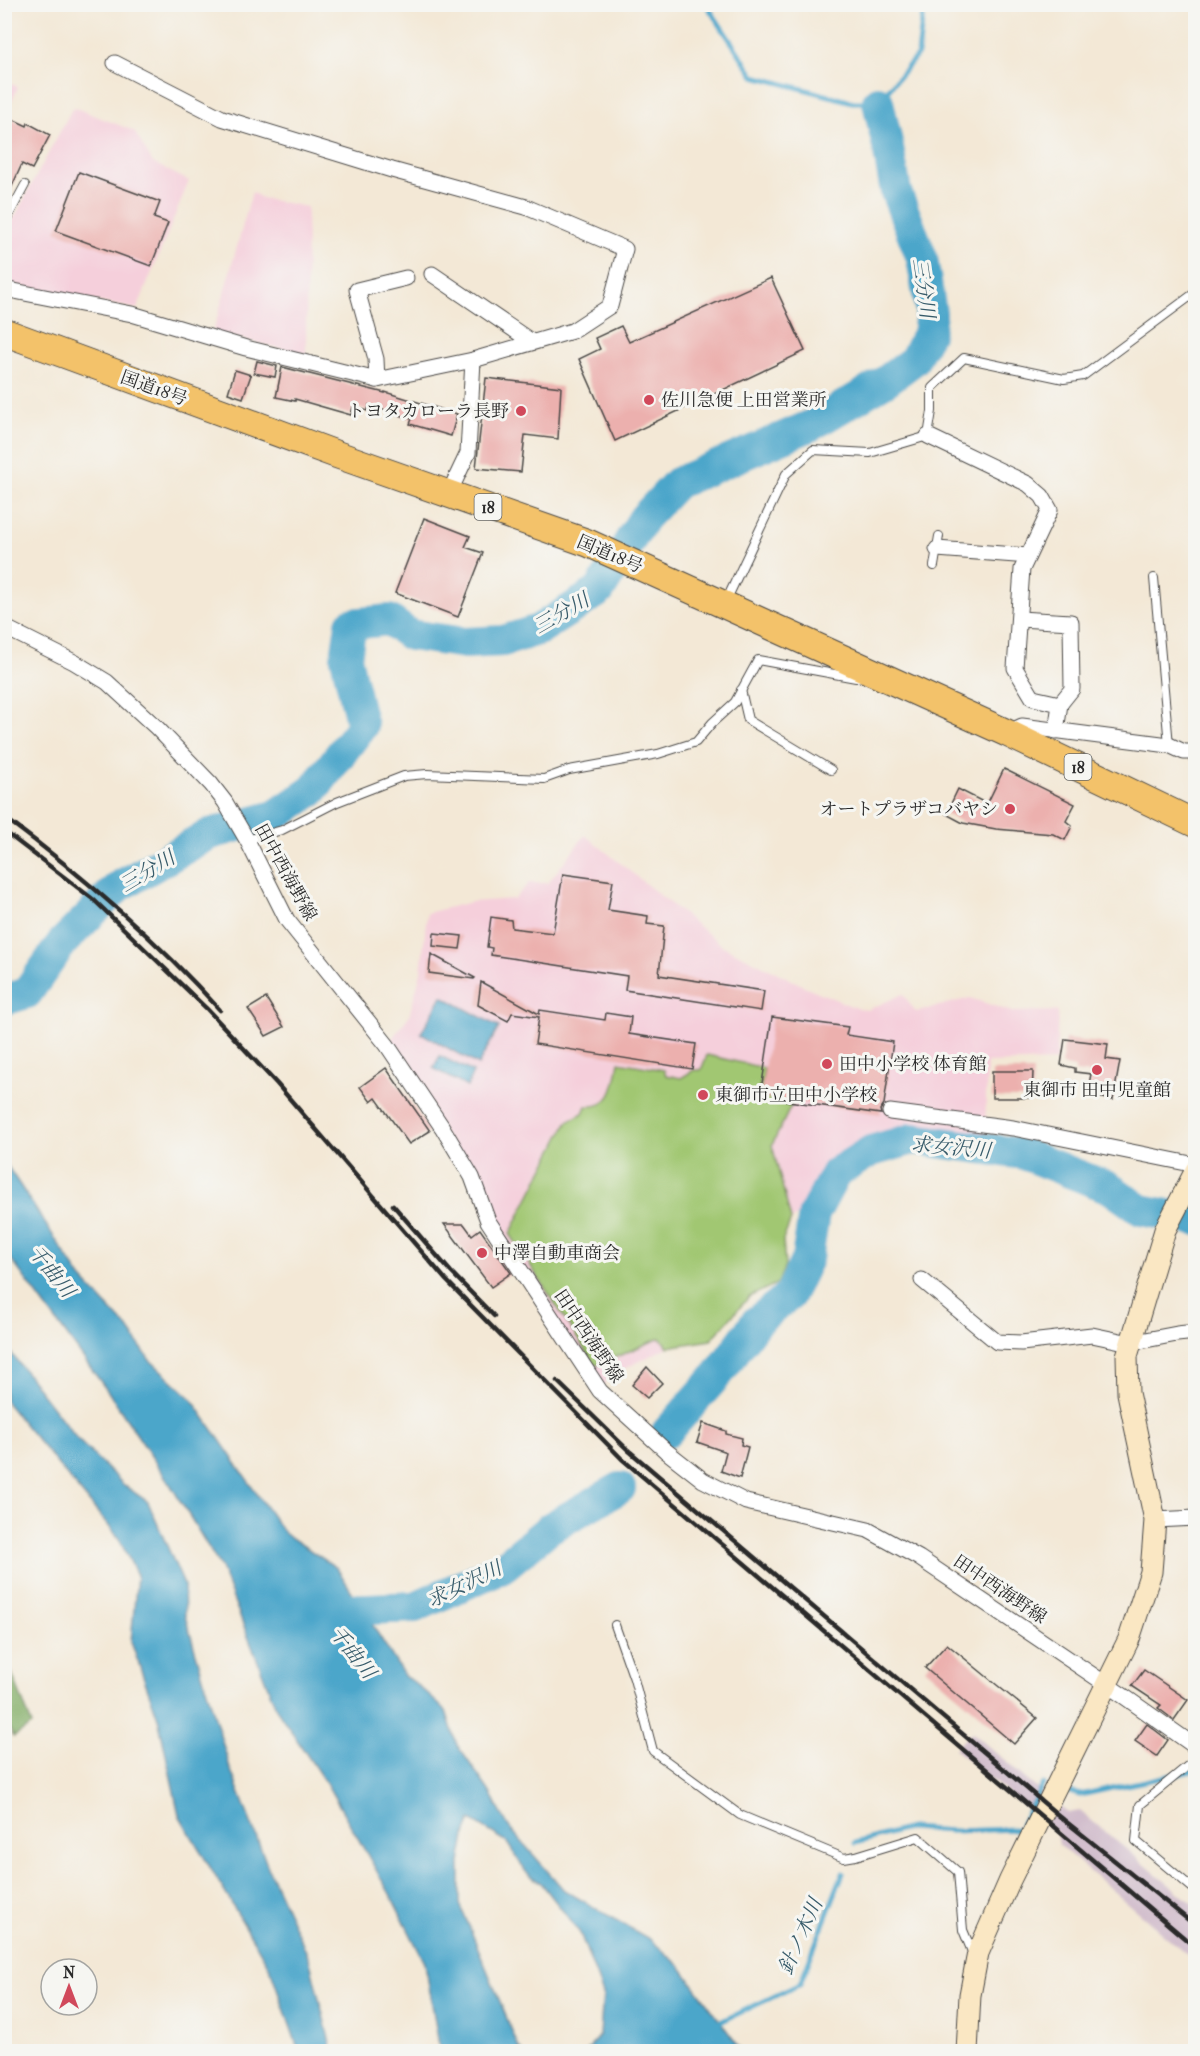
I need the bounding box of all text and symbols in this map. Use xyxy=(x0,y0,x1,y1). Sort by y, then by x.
water label: 三分川 xyxy=(908,257,939,321)
street label: 国道18号 xyxy=(118,367,190,410)
place label: 佐川急便 上田営業所 xyxy=(661,390,827,411)
marker: 佐川急便 上田営業所 xyxy=(642,393,656,407)
place label: トヨタカローラ長野 xyxy=(347,401,509,422)
marker: トヨタカローラ長野 xyxy=(514,404,528,418)
road number: 18 xyxy=(474,494,502,520)
street label: 国道18号 xyxy=(574,531,646,578)
water label: 三分川 xyxy=(530,587,595,638)
road number: 18 xyxy=(1064,754,1092,780)
place label: オートプラザコバヤシ xyxy=(819,799,998,820)
marker: オートプラザコバヤシ xyxy=(1003,802,1017,816)
street label: 田中西海野線 xyxy=(250,820,321,925)
water label: 三分川 xyxy=(116,845,181,897)
place label: 田中小学校 体育館 xyxy=(839,1054,987,1075)
marker: 田中小学校 体育館 xyxy=(820,1057,834,1071)
marker: 東御市 田中児童館 xyxy=(1090,1063,1104,1077)
place label: 東御市 田中児童館 xyxy=(1023,1080,1171,1101)
place label: 東御市立田中小学校 xyxy=(715,1085,877,1106)
marker: 東御市立田中小学校 xyxy=(696,1088,710,1102)
water label: 求女沢川 xyxy=(910,1133,994,1163)
water label: 千曲川 xyxy=(24,1241,81,1303)
place label: 中澤自動車商会 xyxy=(494,1243,620,1264)
marker: 中澤自動車商会 xyxy=(475,1246,489,1260)
street label: 田中西海野線 xyxy=(550,1286,627,1387)
street label: 田中西海野線 xyxy=(949,1551,1050,1628)
water label: 求女沢川 xyxy=(423,1556,507,1612)
water label: 千曲川 xyxy=(325,1622,381,1685)
water label: 針ノ木川 xyxy=(774,1893,828,1977)
north arrow xyxy=(39,1957,99,2017)
text: N xyxy=(63,1963,76,1982)

